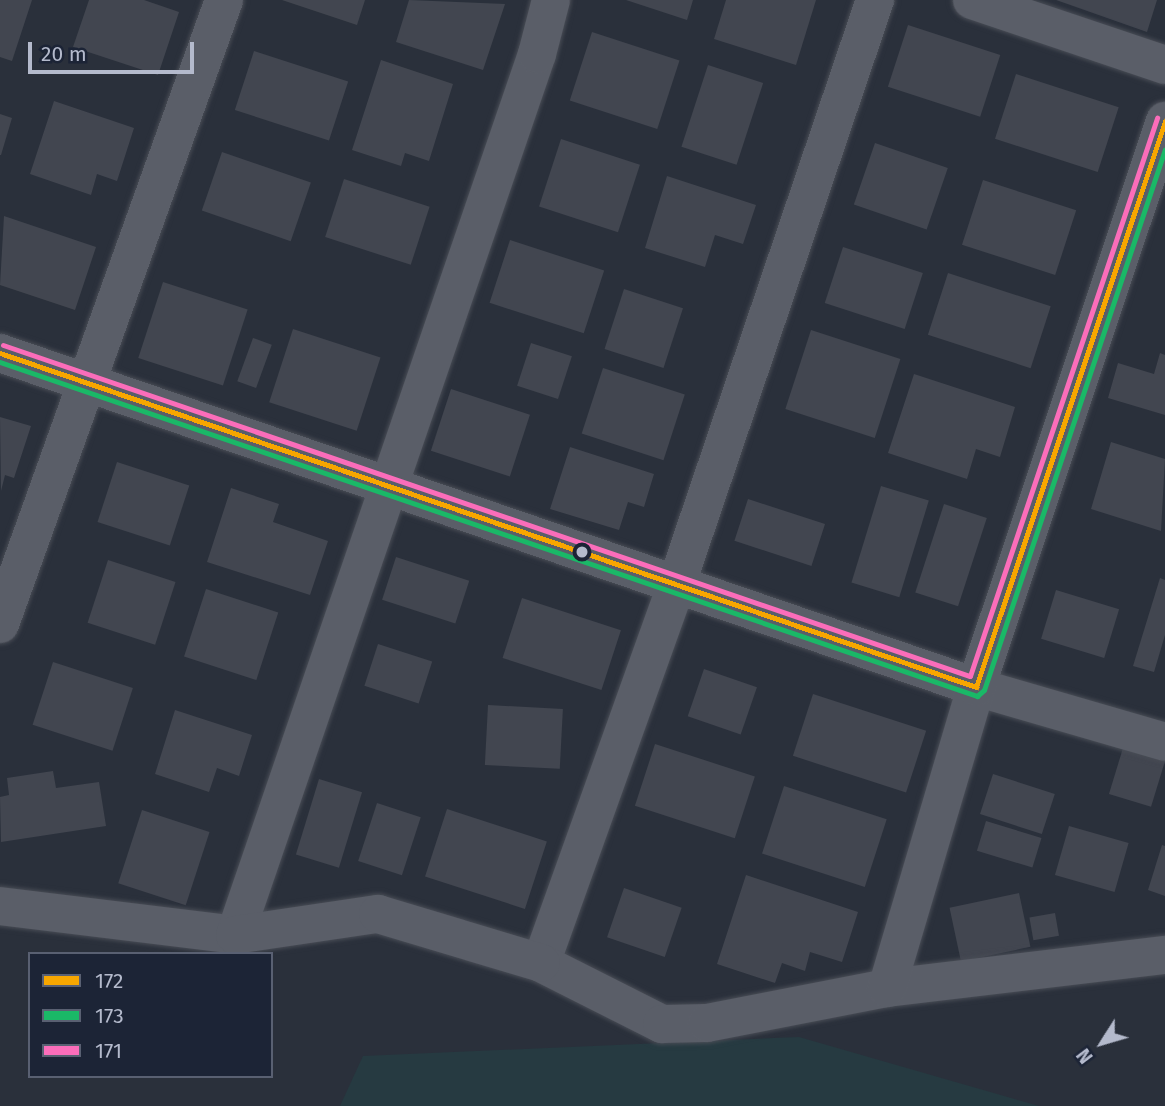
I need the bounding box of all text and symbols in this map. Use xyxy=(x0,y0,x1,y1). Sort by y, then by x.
scale bar xyxy=(32,28,198,72)
text: 20 m xyxy=(41,41,87,67)
unlabelled marker xyxy=(575,545,589,559)
legend xyxy=(28,952,273,1078)
text: 172 xyxy=(95,968,124,994)
text: 173 xyxy=(95,1003,124,1029)
north arrow xyxy=(1067,1008,1137,1078)
text: 171 xyxy=(95,1038,122,1064)
text: N xyxy=(1072,1044,1098,1068)

